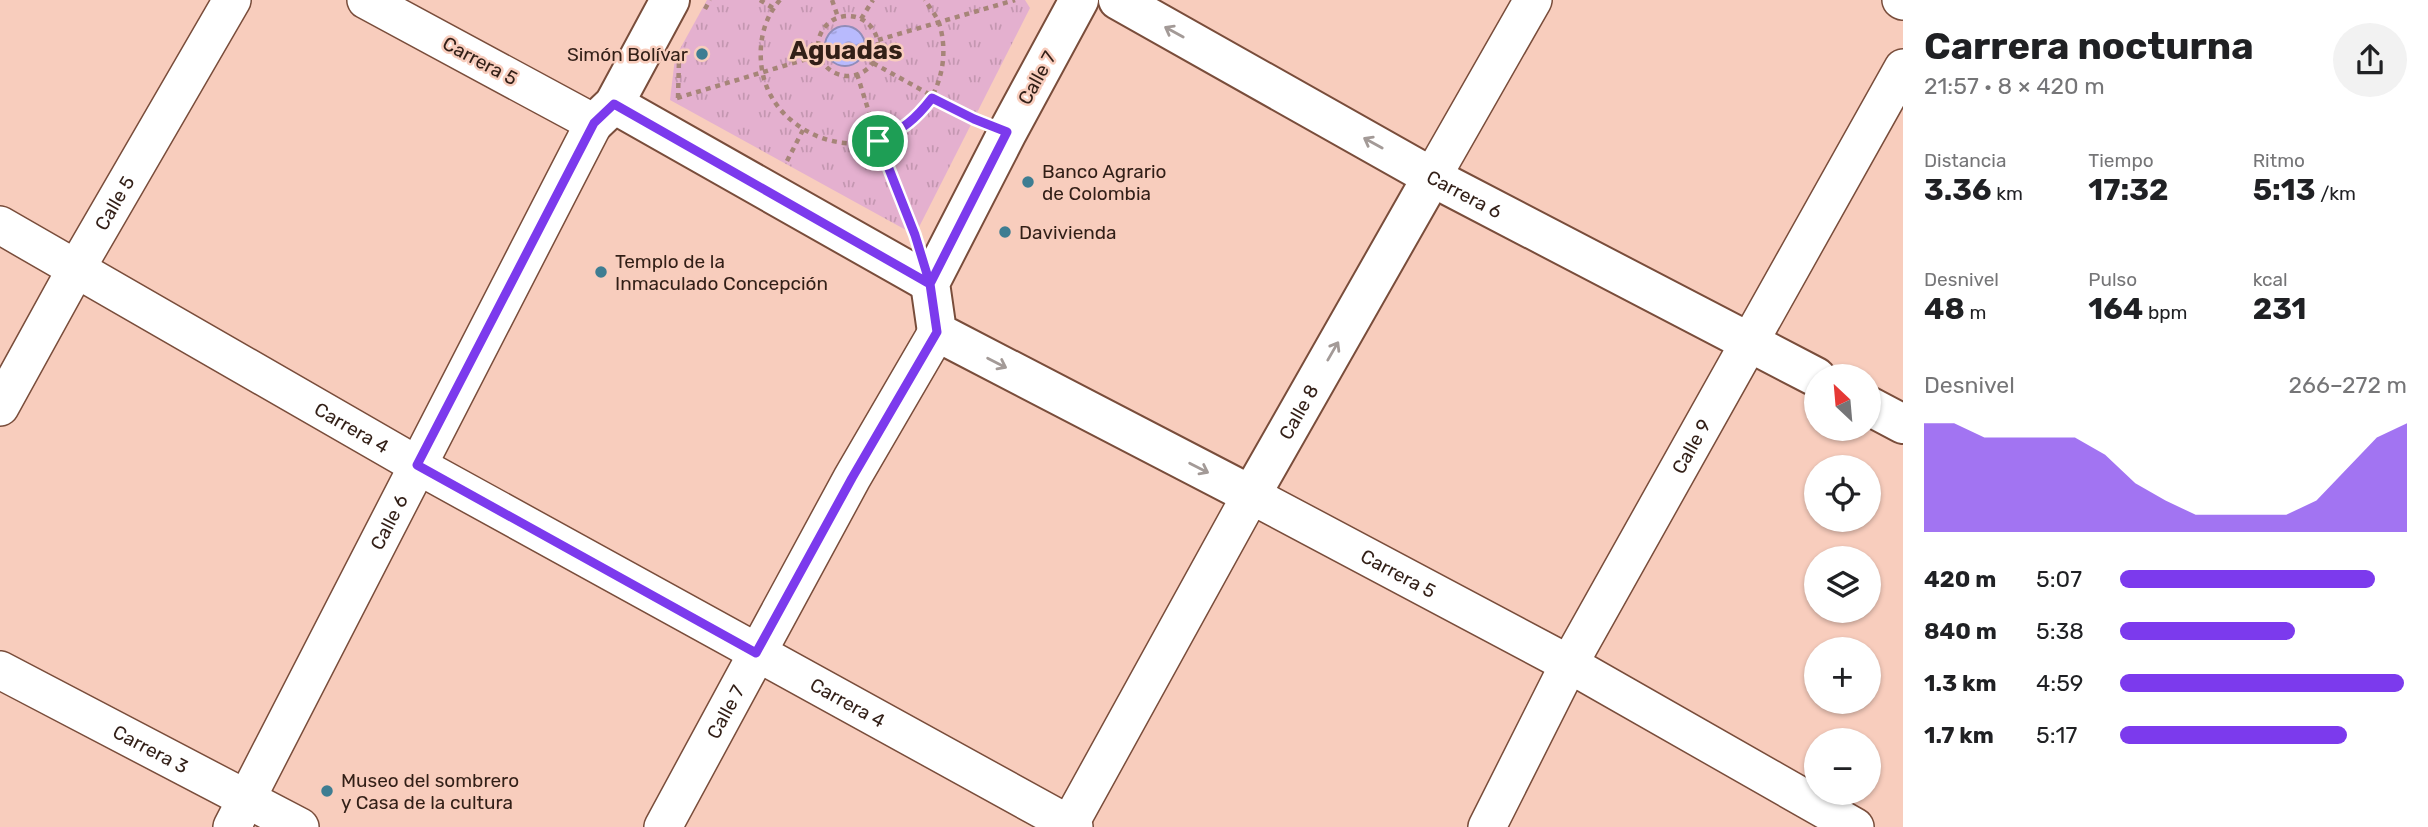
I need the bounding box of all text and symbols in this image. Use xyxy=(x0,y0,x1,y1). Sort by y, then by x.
text: Carrera nocturna xyxy=(1924,23,2254,69)
button: share xyxy=(2333,23,2407,97)
one-way arrow xyxy=(1165,25,1185,39)
street label: Carrera 5 xyxy=(439,32,521,90)
district label: Aguadas xyxy=(789,35,903,66)
place label: Simón Bolívar xyxy=(567,43,689,66)
marker: Simón Bolívar xyxy=(694,46,710,62)
street label: Calle 7 xyxy=(1013,47,1061,109)
text: 21:57 · 8 × 420 m xyxy=(1924,72,2105,100)
pin xyxy=(848,111,908,171)
icon: arrive xyxy=(859,122,897,160)
one-way arrow xyxy=(1363,136,1383,150)
text: Distancia xyxy=(1924,149,2006,172)
text: Tiempo xyxy=(2088,149,2154,172)
text: Ritmo xyxy=(2253,149,2305,172)
place label: Banco Agrario de Colombia xyxy=(1042,160,1166,205)
street label: Carrera 6 xyxy=(1423,165,1506,223)
street label: Calle 5 xyxy=(90,172,139,234)
text: 3.36 xyxy=(1924,172,1992,208)
text: 17:32 xyxy=(2088,172,2168,208)
text: 5:13 xyxy=(2253,172,2315,208)
marker: Banco Agrario de Colombia xyxy=(1020,174,1036,190)
text: km xyxy=(1992,182,2023,205)
text: /km xyxy=(2315,182,2356,205)
place label: Davivienda xyxy=(1019,221,1117,244)
marker: Davivienda xyxy=(997,224,1013,240)
place label: Templo de la Inmaculado Concepción xyxy=(615,250,828,295)
marker: Templo de la Inmaculado Concepción xyxy=(593,264,609,280)
text: Desnivel xyxy=(1924,268,1999,291)
text: Pulso xyxy=(2088,268,2137,291)
text: kcal xyxy=(2253,268,2288,291)
text: 48 xyxy=(1924,291,1965,327)
text: 164 xyxy=(2088,291,2143,327)
text: 231 xyxy=(2253,291,2306,327)
text: m xyxy=(1965,301,1986,324)
text: bpm xyxy=(2143,301,2187,324)
one-way arrow xyxy=(1327,341,1341,361)
one-way arrow xyxy=(986,357,1007,371)
north arrow xyxy=(1804,364,1881,441)
map controls xyxy=(1804,364,1881,805)
text: Desnivel xyxy=(1924,371,2015,399)
text: 266–272 m xyxy=(2289,371,2407,399)
street label: Calle 8 xyxy=(1274,380,1323,443)
street label: Carrera 4 xyxy=(311,397,393,458)
street label: Calle 9 xyxy=(1667,415,1715,478)
button: locate xyxy=(1804,455,1881,532)
one-way arrow xyxy=(1188,462,1209,476)
street label: Calle 6 xyxy=(365,490,413,554)
street label: Carrera 5 xyxy=(1357,544,1440,603)
button: layers xyxy=(1804,546,1881,623)
text: 420 m xyxy=(1924,565,1996,593)
text: 5:07 xyxy=(2036,565,2082,593)
text: 840 m xyxy=(1924,617,1997,645)
text: 5:38 xyxy=(2036,617,2084,645)
button: + xyxy=(1804,637,1881,714)
text: 1.3 km xyxy=(1924,669,1997,697)
text: 4:59 xyxy=(2036,669,2083,697)
street label: Carrera 4 xyxy=(806,672,889,732)
street label: Calle 7 xyxy=(702,681,749,743)
street label: Carrera 3 xyxy=(109,720,192,778)
text: 1.7 km xyxy=(1924,721,1994,749)
text: 5:17 xyxy=(2036,721,2077,749)
button: − xyxy=(1804,728,1881,805)
place label: Museo del sombrero y Casa de la cultura xyxy=(341,769,519,814)
marker: Museo del sombrero y Casa de la cultura xyxy=(319,783,335,799)

